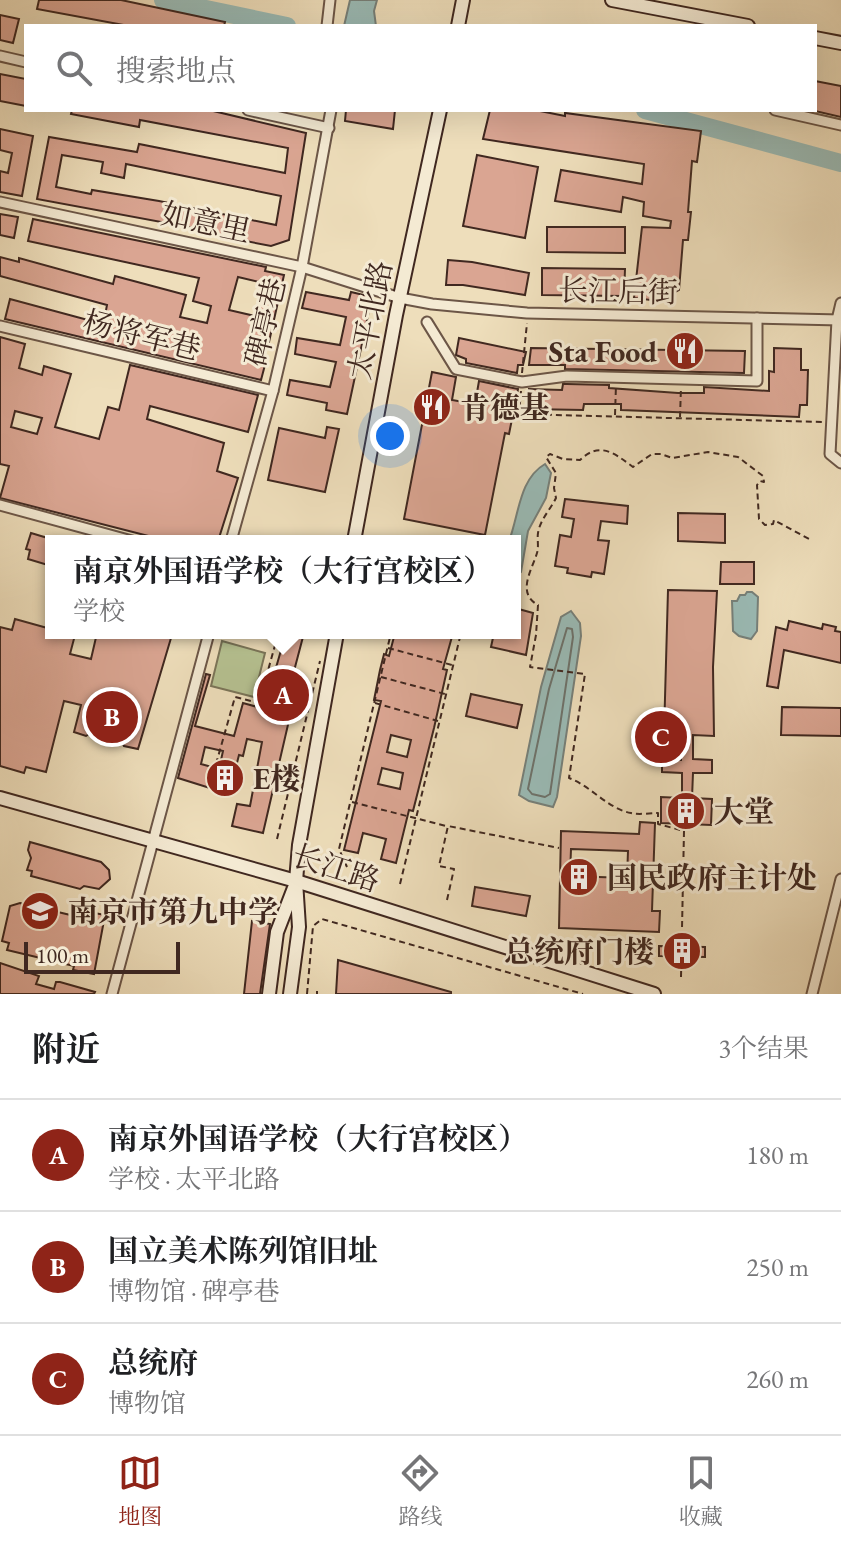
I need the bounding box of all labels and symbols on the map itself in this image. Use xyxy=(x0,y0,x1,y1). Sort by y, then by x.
street label: 如意里 xyxy=(158,194,254,250)
street label: 太平北路 xyxy=(339,257,401,383)
street label: 长江后街 xyxy=(558,270,678,312)
street label: 碑亭巷 xyxy=(236,274,294,370)
street label: 杨将军巷 xyxy=(79,302,205,368)
restaurant icon: Sta Food xyxy=(664,330,706,372)
place label: Sta Food xyxy=(548,332,657,371)
restaurant icon: 肯德基 xyxy=(411,386,453,428)
place label: 肯德基 xyxy=(460,388,550,427)
your location xyxy=(370,416,410,456)
pin: A xyxy=(257,665,309,725)
pin: B xyxy=(86,687,138,747)
pin: C xyxy=(635,707,687,767)
building icon: E楼 xyxy=(204,757,246,799)
place label: E楼 xyxy=(253,759,300,798)
building icon: 大堂 xyxy=(665,790,707,832)
place label: 大堂 xyxy=(714,792,774,831)
street label: 长江路 xyxy=(287,836,385,900)
building icon: 国民政府主计处 xyxy=(558,856,600,898)
place label: 国民政府主计处 xyxy=(607,858,817,897)
school or university icon: 南京市第九中学 xyxy=(19,890,61,932)
place label: 南京市第九中学 xyxy=(68,892,278,931)
building icon: 总统府门楼 xyxy=(661,930,703,972)
place label: 总统府门楼 xyxy=(504,932,654,971)
scale bar xyxy=(24,938,180,974)

